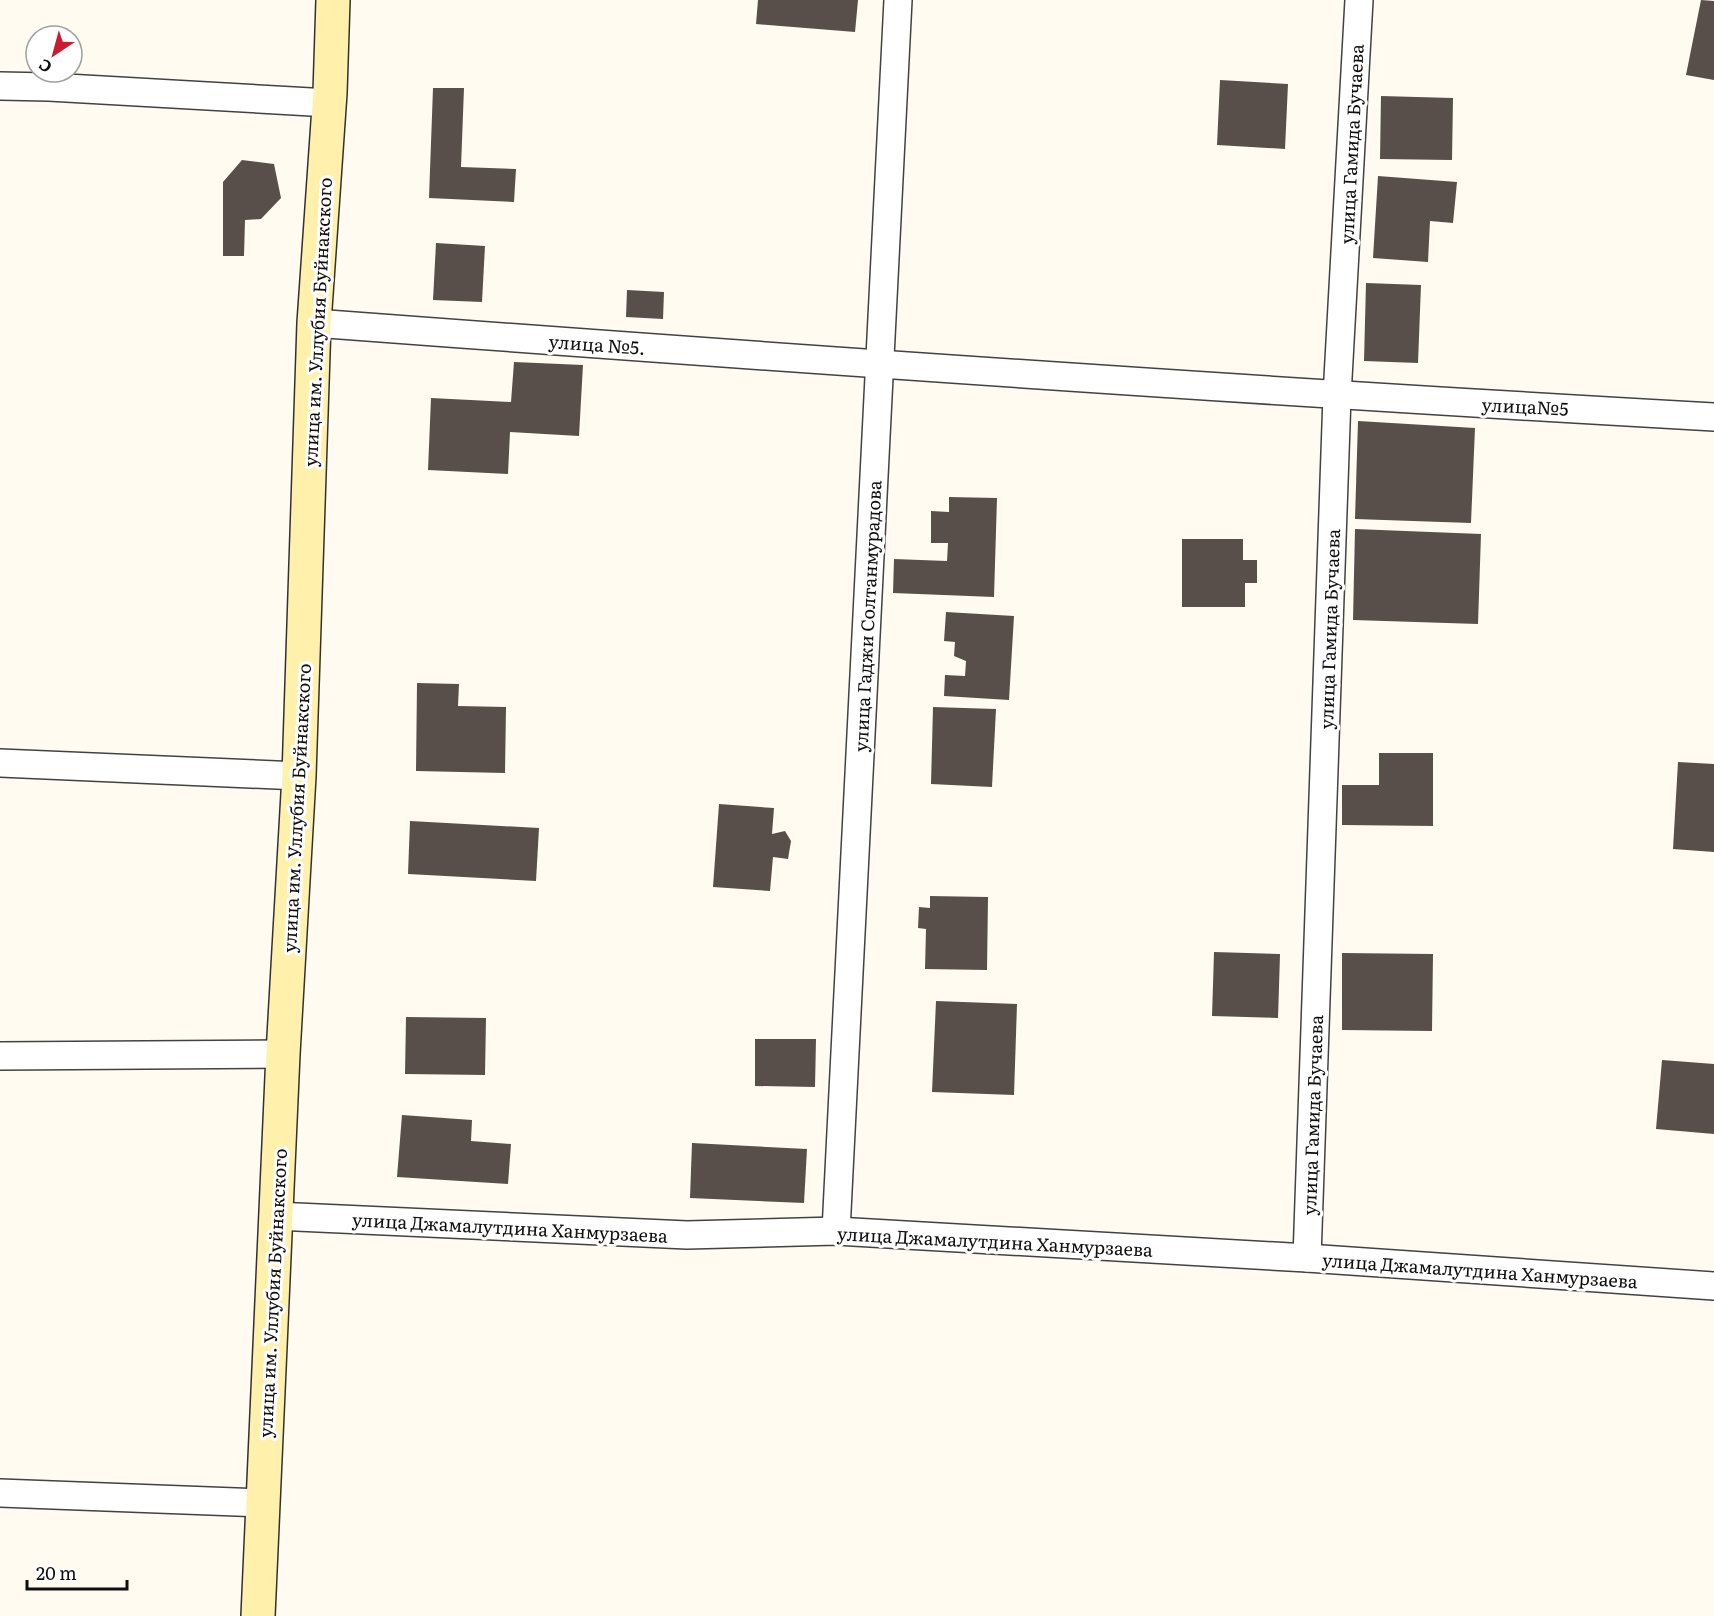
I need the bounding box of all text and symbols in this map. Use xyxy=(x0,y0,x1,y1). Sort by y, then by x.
north arrow xyxy=(24,24,84,84)
street label: улица Гамида Бучаева xyxy=(1332,43,1370,245)
text: С xyxy=(33,54,56,80)
street label: улица им. Уллубия Буйнакского xyxy=(296,177,338,467)
street label: улица №5. xyxy=(548,327,646,361)
street label: улица№5 xyxy=(1481,390,1569,422)
street label: улица Гаджи Солтанмурадова xyxy=(846,479,888,753)
street label: улица Гамида Бучаева xyxy=(1312,528,1346,730)
street label: улица им. Уллубия Буйнакского xyxy=(275,663,317,953)
street label: улица Гамида Бучаева xyxy=(1295,1014,1329,1216)
street label: улица им. Уллубия Буйнакского xyxy=(251,1148,293,1438)
street label: улица Джамалутдина Ханмурзаева xyxy=(351,1205,669,1249)
street label: улица Джамалутдина Ханмурзаева xyxy=(836,1219,1154,1263)
street label: улица Джамалутдина Ханмурзаева xyxy=(1321,1246,1639,1295)
scale bar xyxy=(27,1553,128,1591)
text: 20 m xyxy=(36,1559,77,1586)

